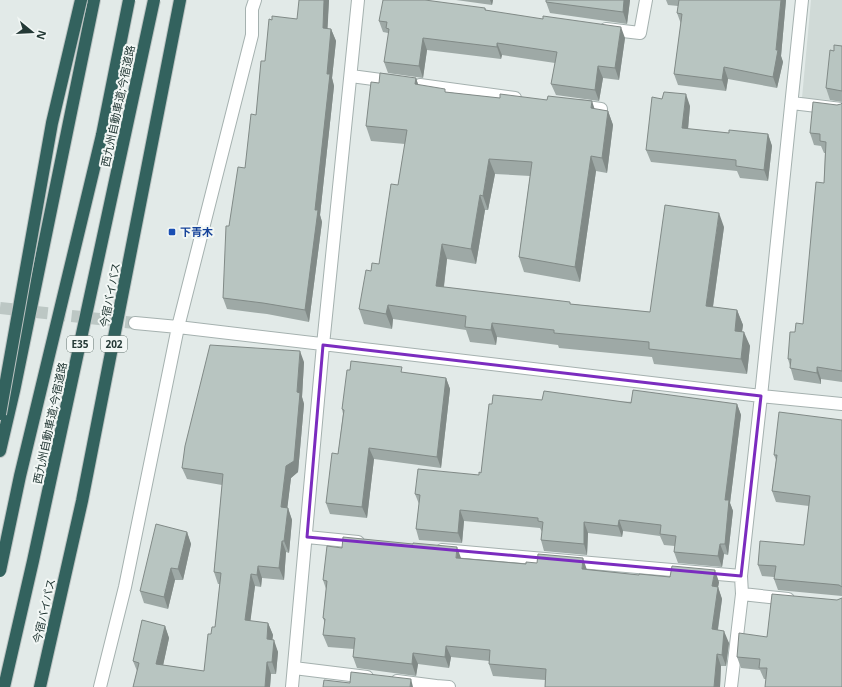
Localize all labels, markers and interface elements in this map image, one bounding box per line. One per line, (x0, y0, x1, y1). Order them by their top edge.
north arrow (12, 12, 52, 52)
text: N (33, 29, 51, 42)
street label: 西九州自動車道;今宿道路 (97, 44, 138, 168)
place label: 下青木 (180, 224, 213, 239)
marker: 下青木 (167, 227, 177, 237)
street label: 今宿バイパス (96, 261, 123, 329)
road number: E35 (67, 336, 93, 352)
road number: 202 (101, 336, 127, 352)
street label: 西九州自動車道;今宿道路 (29, 361, 70, 485)
street label: 今宿バイパス (29, 577, 58, 645)

